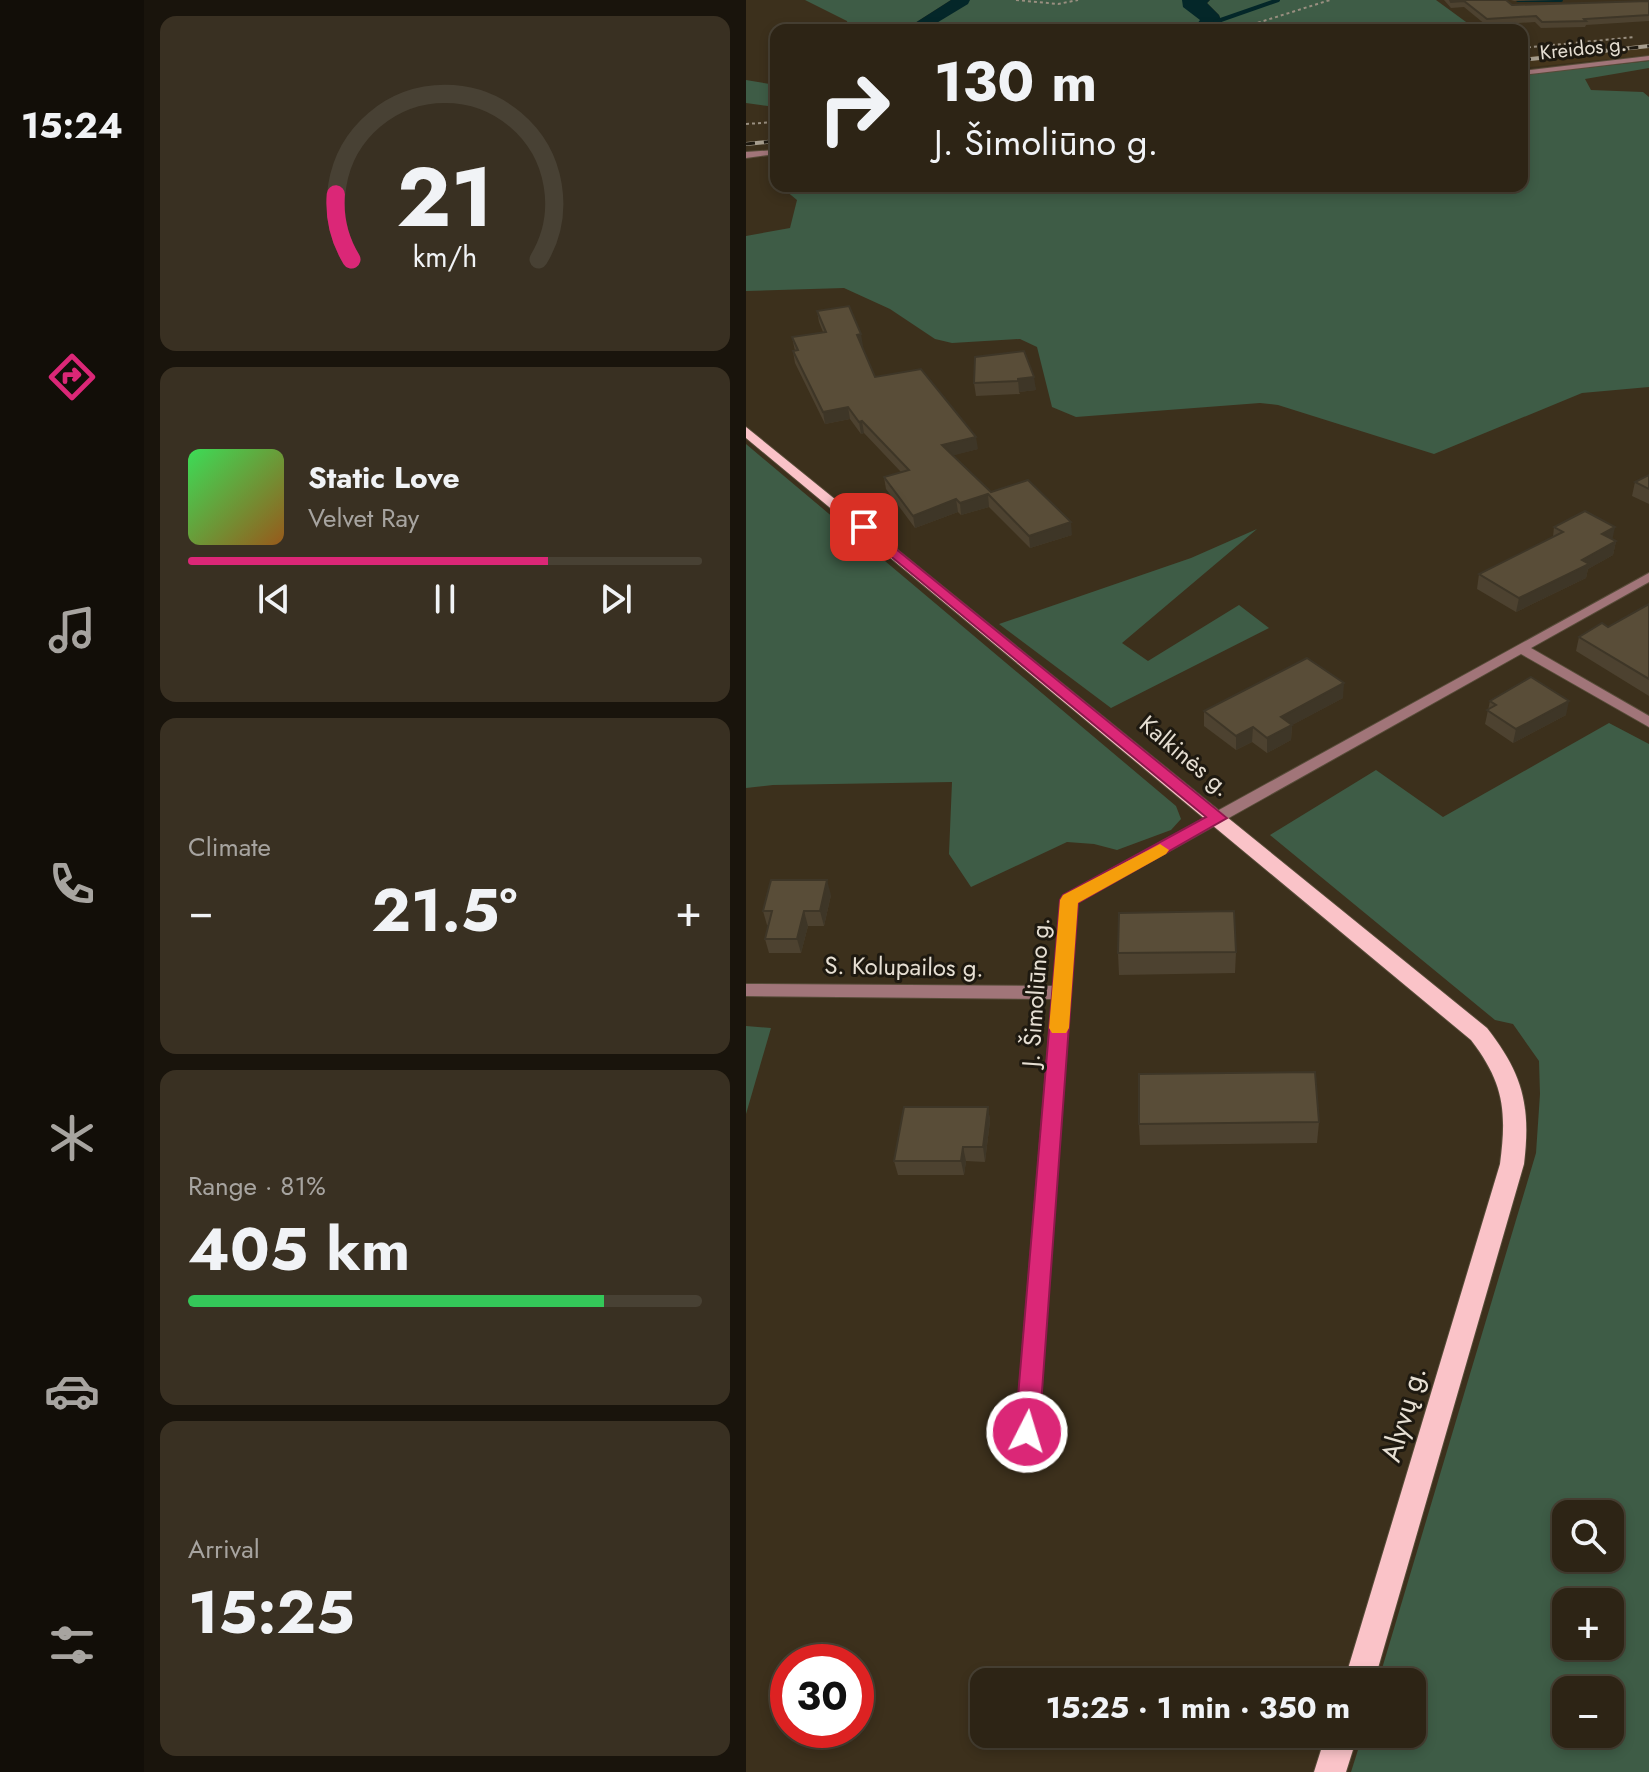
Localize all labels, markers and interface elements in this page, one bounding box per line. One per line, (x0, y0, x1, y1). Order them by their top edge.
street label: Kreidos g. (1538, 30, 1628, 67)
text: 130 m (934, 41, 1097, 122)
icon: right (802, 56, 906, 160)
text: 15:24 (21, 99, 123, 151)
text: J. Šimoliūno g. (934, 116, 1158, 168)
text: 21 (397, 136, 493, 256)
text: km/h (413, 236, 477, 278)
icon: directions (44, 349, 100, 405)
text: Static Love (308, 456, 460, 499)
pin (830, 493, 898, 561)
text: Velvet Ray (308, 499, 419, 537)
icon: arrive (842, 505, 886, 549)
icon: previous (252, 577, 296, 621)
icon: pause (423, 577, 467, 621)
icon: next (594, 577, 638, 621)
icon: music (44, 602, 100, 658)
street label: Kalkinės g. (1132, 707, 1239, 804)
text: Climate (188, 828, 271, 866)
icon: phone (44, 856, 100, 912)
text: 21.5° (372, 867, 517, 954)
text: − (188, 879, 214, 943)
text: + (675, 879, 702, 943)
street label: J. Šimoliūno g. (1013, 916, 1058, 1071)
street label: S. Kolupailos g. (824, 948, 984, 985)
icon: climate (44, 1110, 100, 1166)
text: Range · 81% (188, 1167, 326, 1205)
text: 405 km (188, 1206, 410, 1293)
street label: Alyvų g. (1370, 1361, 1437, 1467)
icon: car (44, 1363, 100, 1419)
position arrow (985, 1390, 1069, 1474)
map controls (1552, 1500, 1624, 1748)
button: search (1552, 1500, 1624, 1572)
text: Arrival (188, 1530, 260, 1568)
text: 15:25 (188, 1569, 355, 1656)
button: + (1552, 1588, 1624, 1660)
icon: filters (44, 1617, 100, 1673)
speed limit sign: 30 (770, 1644, 874, 1748)
button: − (1552, 1676, 1624, 1748)
text: 15:25 · 1 min · 350 m (1046, 1686, 1350, 1729)

